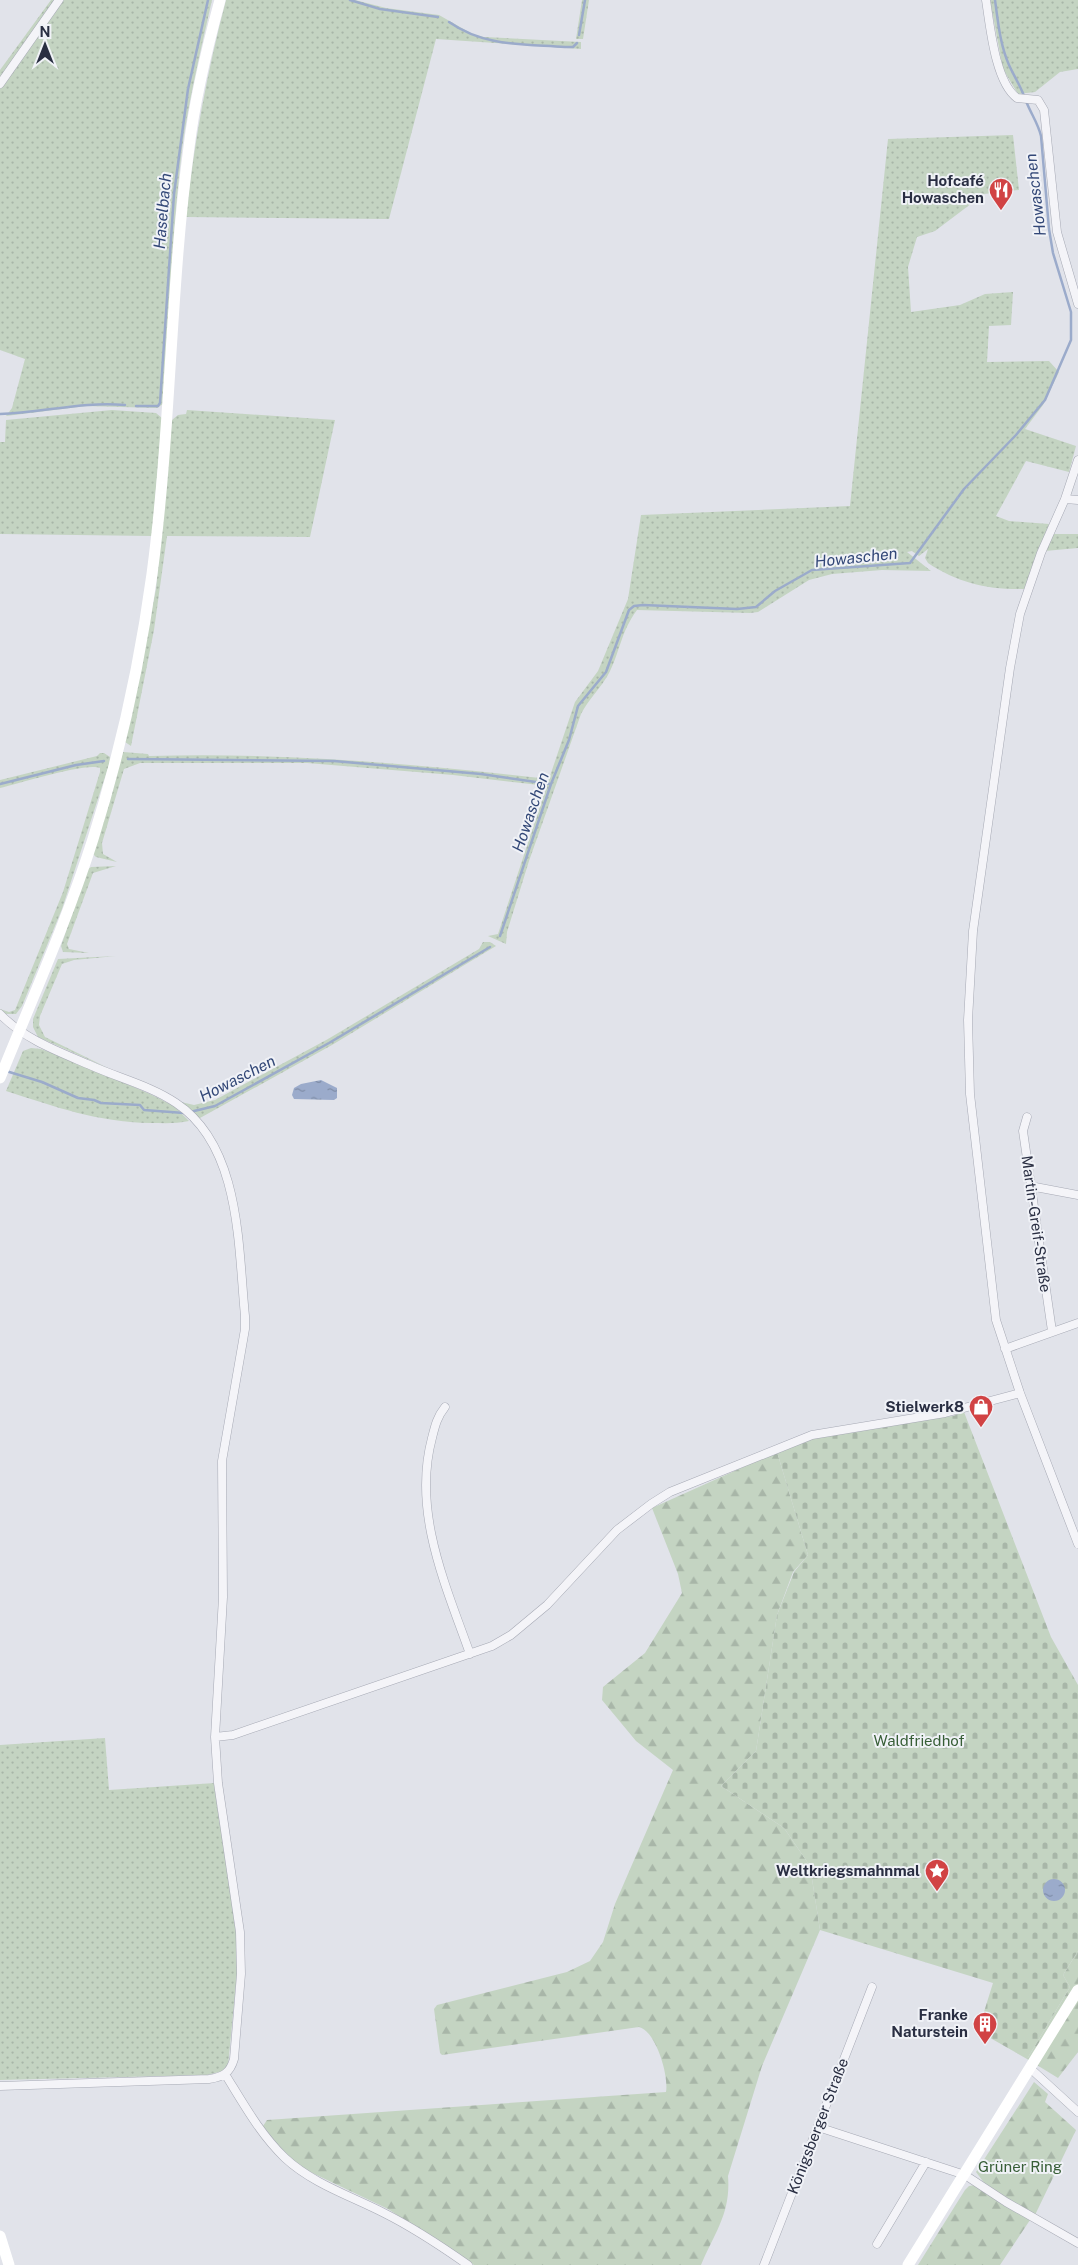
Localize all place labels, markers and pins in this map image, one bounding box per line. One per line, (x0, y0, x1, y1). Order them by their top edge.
place label: Hofcafé Howaschen (902, 172, 984, 206)
restaurant icon: Hofcafé Howaschen (988, 177, 1014, 211)
shop icon: Stielwerk8 (968, 1394, 994, 1428)
place label: Stielwerk8 (885, 1398, 964, 1415)
place icon: Weltkriegsmahnmal (924, 1858, 950, 1892)
place label: Weltkriegsmahnmal (776, 1862, 920, 1879)
place label: Franke Naturstein (891, 2006, 968, 2040)
building icon: Franke Naturstein (972, 2011, 998, 2045)

